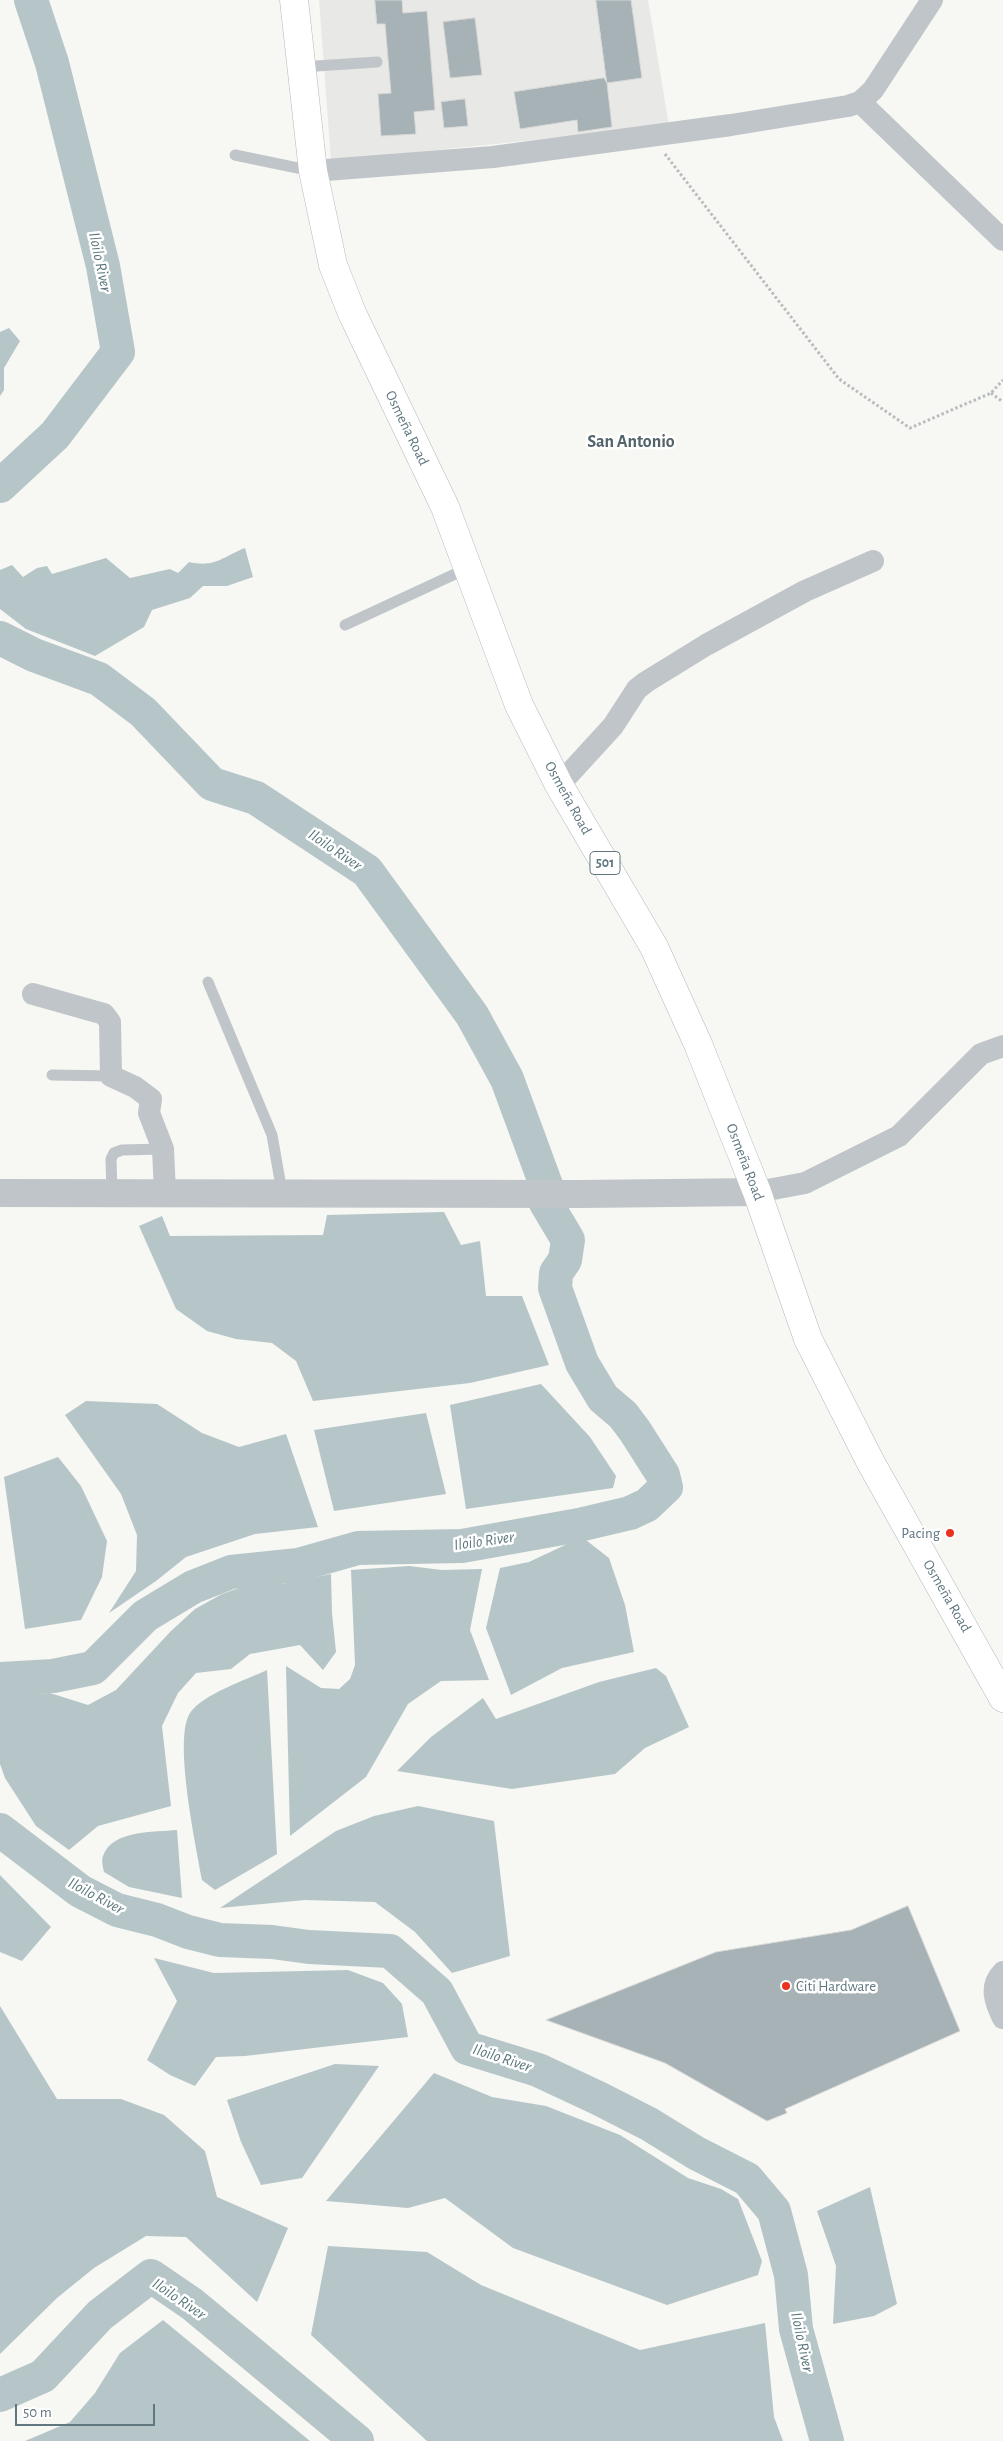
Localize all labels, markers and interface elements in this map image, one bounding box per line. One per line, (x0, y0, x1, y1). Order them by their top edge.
water label: Iloilo River (84, 230, 116, 294)
street label: Osmeña Road (381, 388, 433, 468)
district label: San Antonio (587, 431, 675, 453)
street label: Osmeña Road (541, 758, 595, 838)
water label: Iloilo River (305, 825, 365, 875)
road number: 501 (590, 851, 620, 874)
street label: Osmeña Road (722, 1121, 768, 1203)
place label: Pacing (901, 1524, 940, 1542)
water label: Iloilo River (453, 1527, 515, 1555)
marker: Pacing (944, 1527, 956, 1539)
street label: Osmeña Road (919, 1556, 975, 1636)
water label: Iloilo River (65, 1873, 127, 1919)
place label: Citi Hardware (796, 1977, 876, 1995)
marker: Citi Hardware (780, 1980, 792, 1992)
water label: Iloilo River (470, 2040, 534, 2076)
water label: Iloilo River (149, 2274, 209, 2324)
water label: Iloilo River (786, 2310, 818, 2374)
scale bar (18, 2394, 158, 2426)
text: 50 m (23, 2405, 52, 2420)

